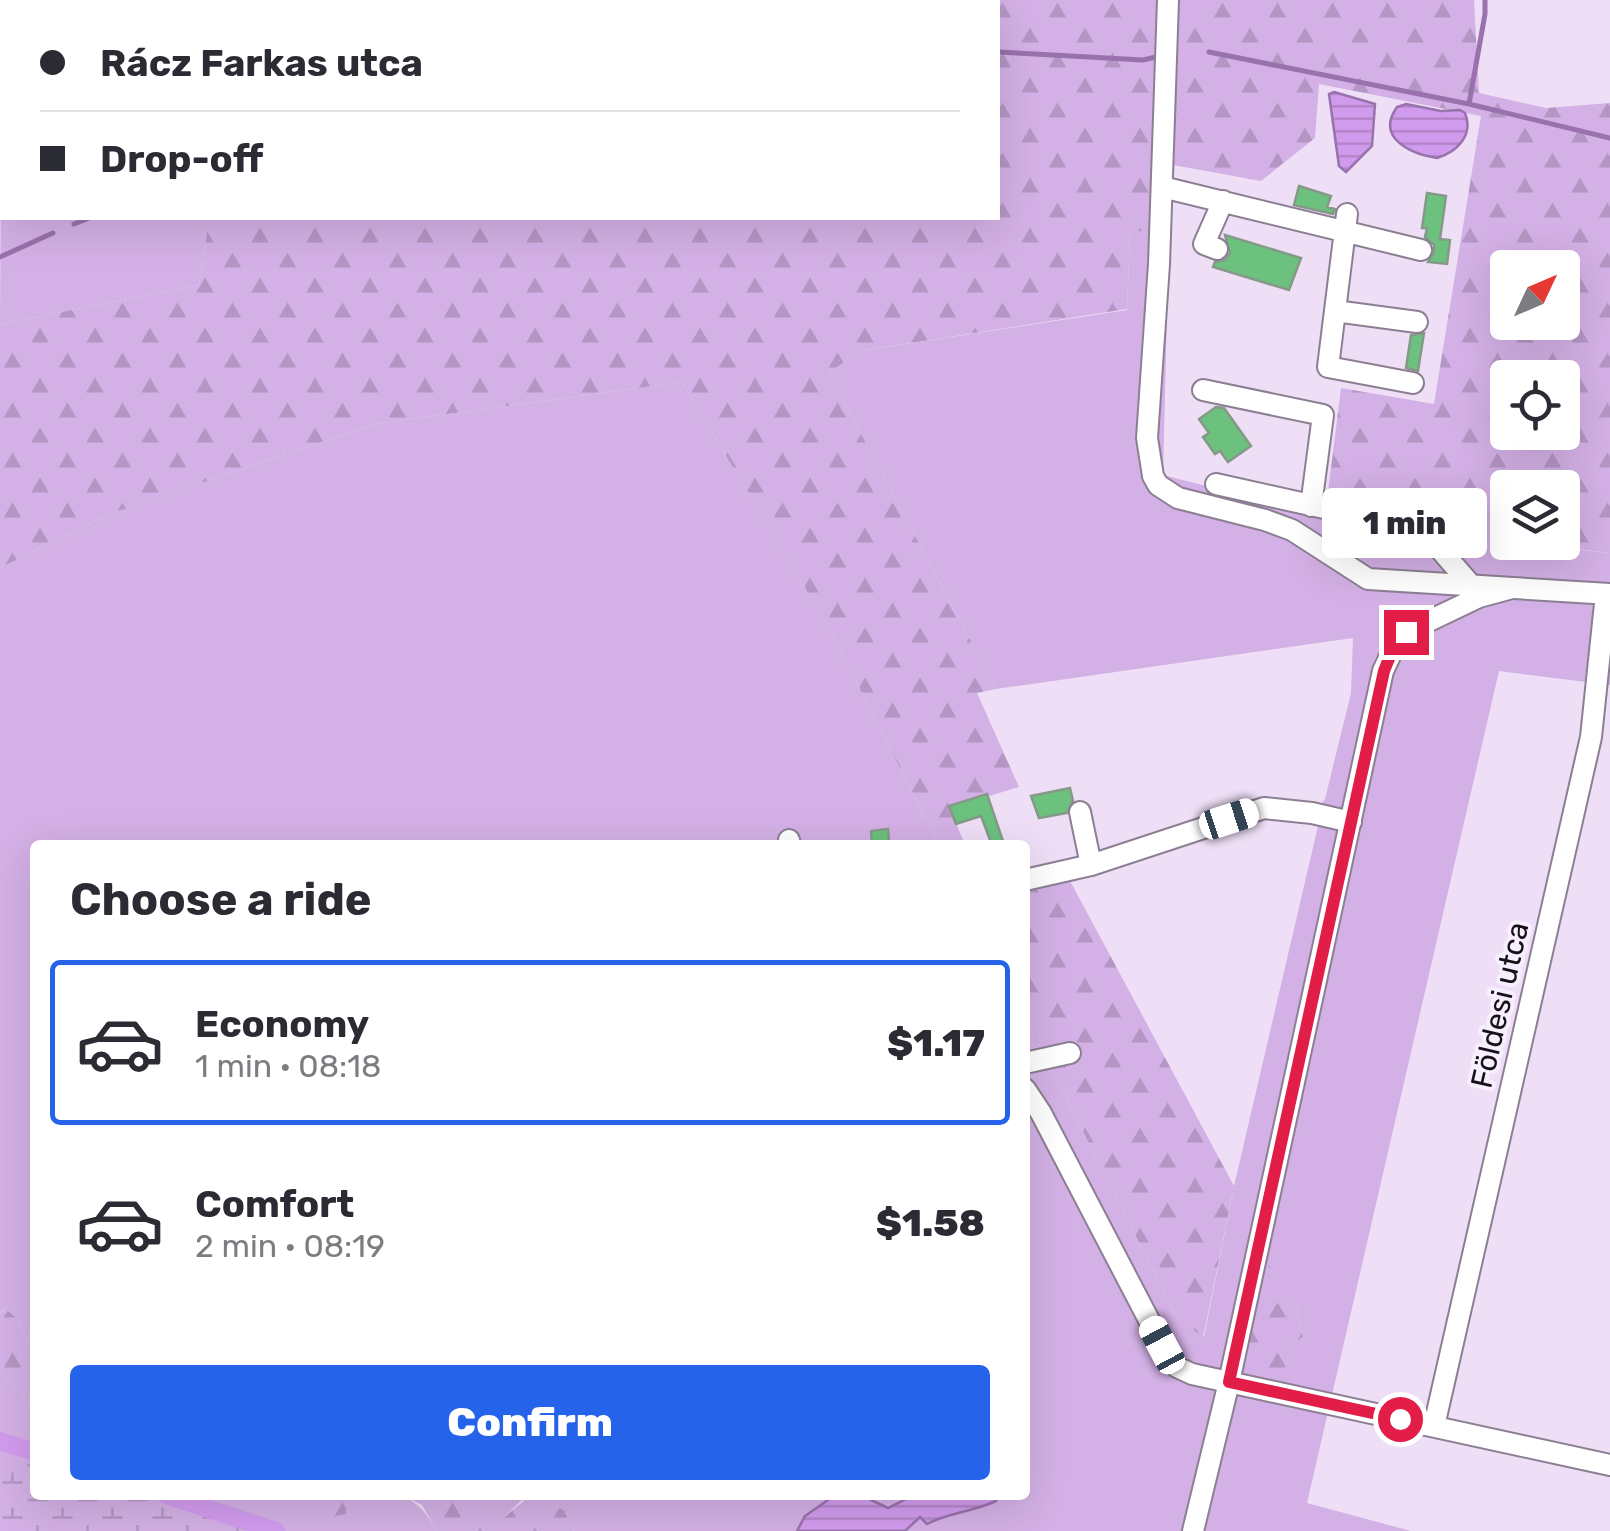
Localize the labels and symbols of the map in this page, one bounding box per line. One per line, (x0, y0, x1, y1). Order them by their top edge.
north arrow (1490, 250, 1580, 340)
callout: 1 min (1324, 487, 1488, 557)
route end (1384, 610, 1429, 655)
car (1196, 795, 1262, 843)
street label: Földesi utca (1463, 919, 1537, 1091)
car (1135, 1311, 1189, 1379)
route start (1378, 1397, 1423, 1442)

